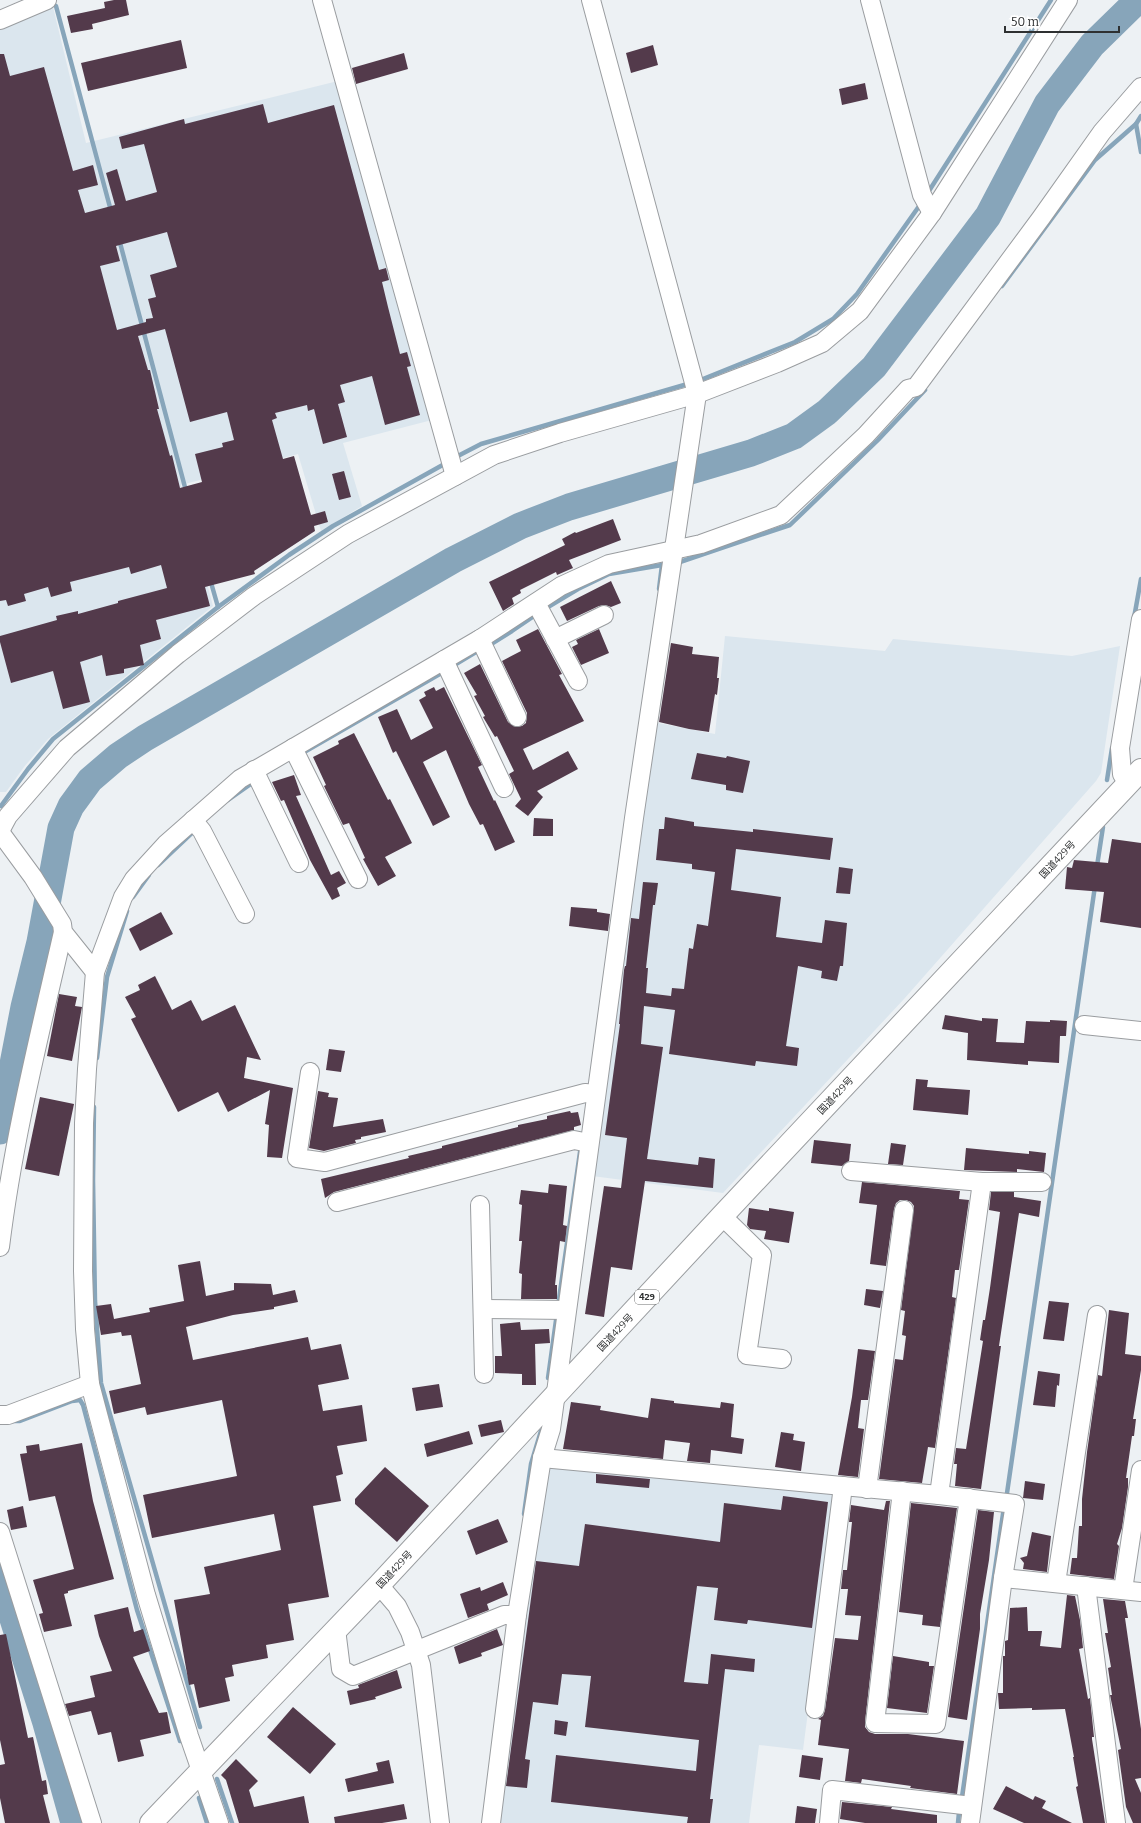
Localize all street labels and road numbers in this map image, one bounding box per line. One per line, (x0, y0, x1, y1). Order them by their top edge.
street label: 国道429号 (1037, 838, 1078, 881)
street label: 国道429号 (815, 1074, 856, 1117)
road number: 429 (635, 1290, 659, 1304)
street label: 国道429号 (595, 1311, 636, 1354)
street label: 国道429号 (374, 1548, 415, 1591)

